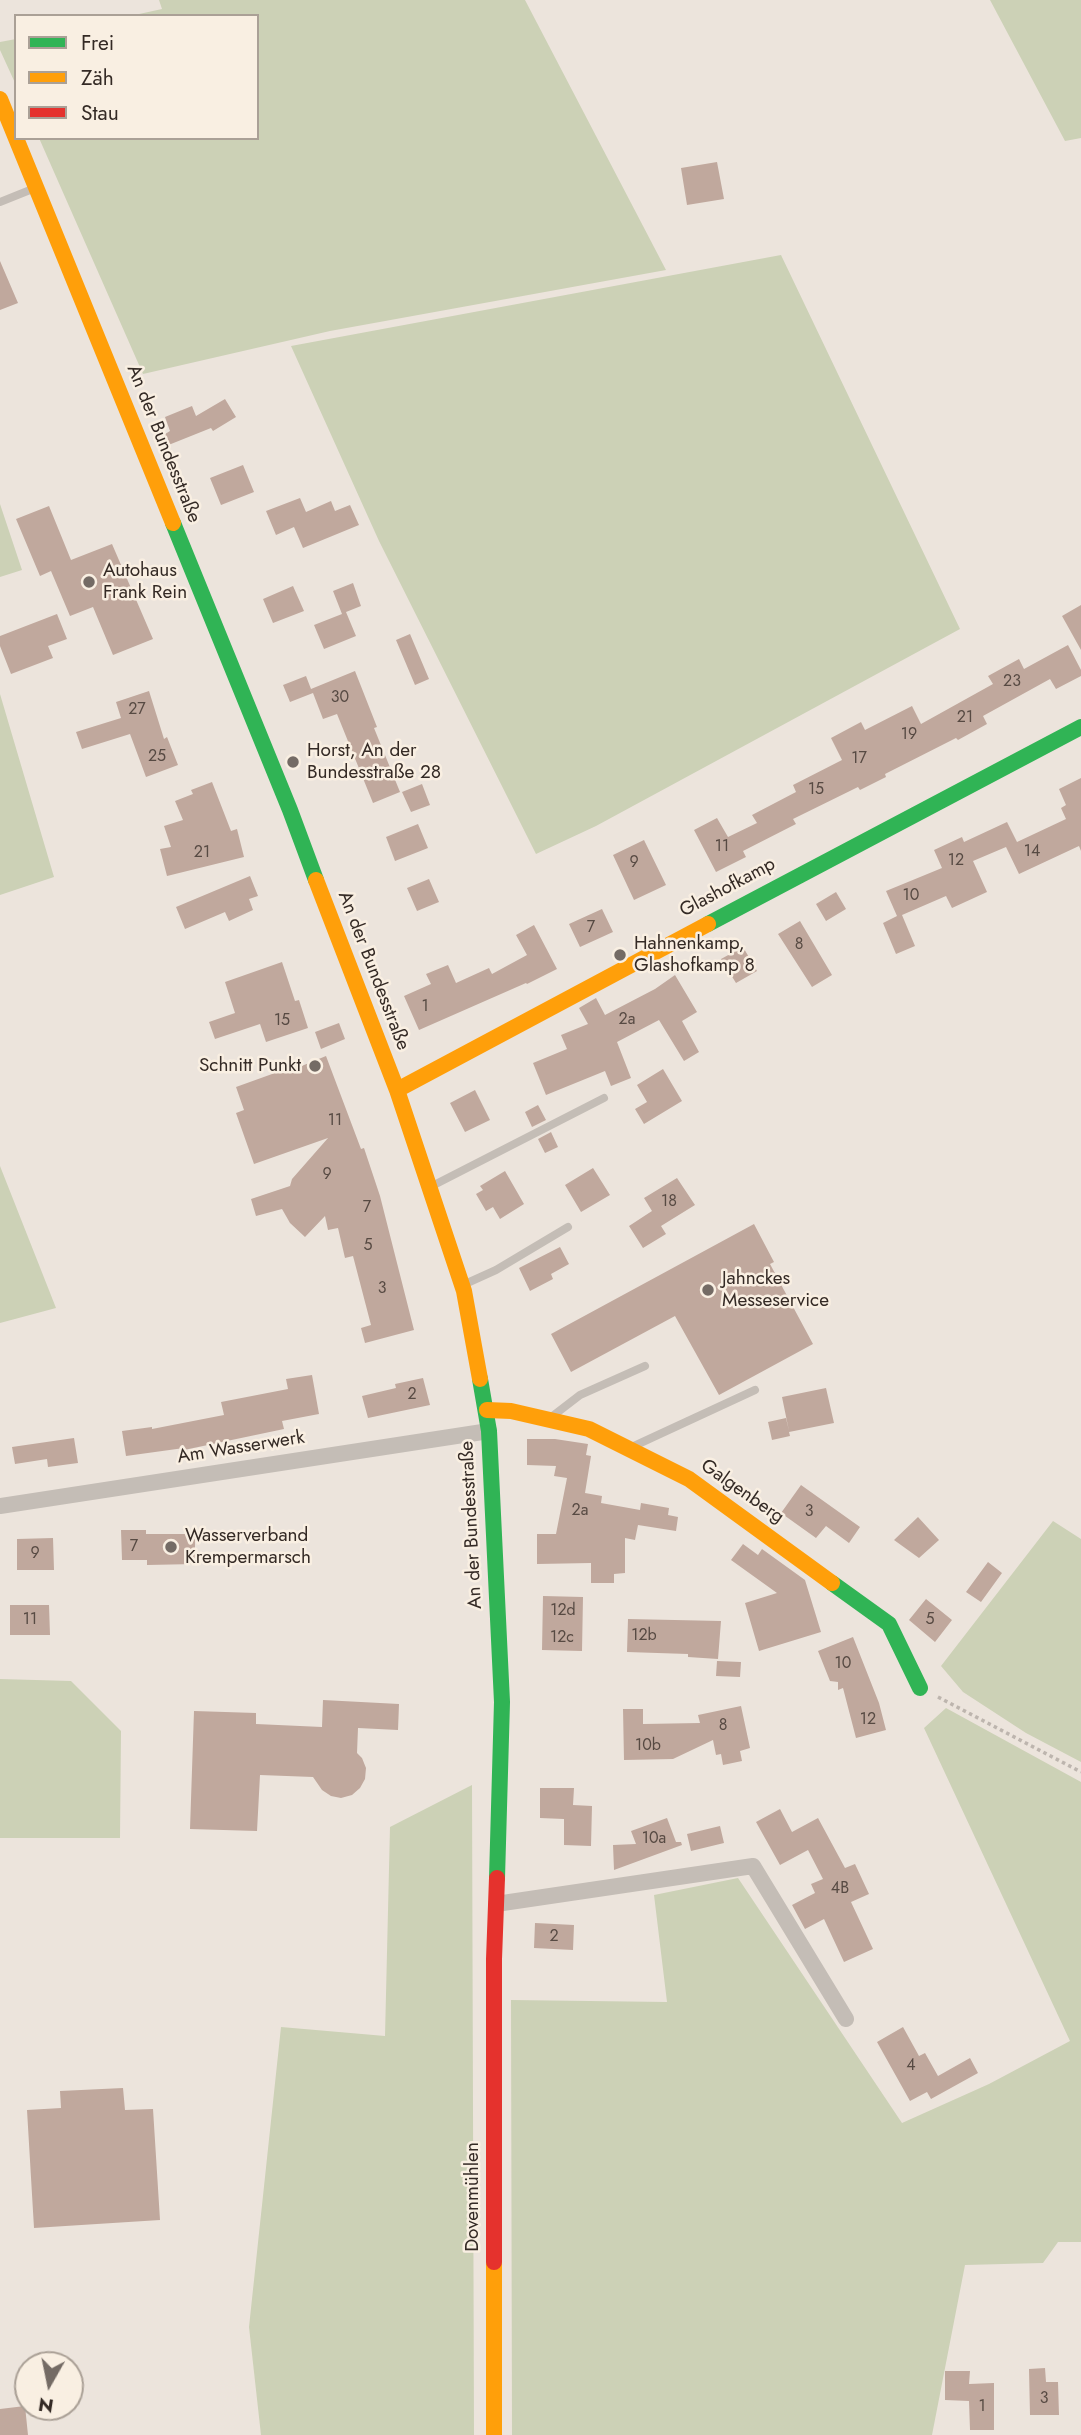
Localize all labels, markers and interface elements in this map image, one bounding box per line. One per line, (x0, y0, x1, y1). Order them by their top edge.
legend (14, 14, 259, 140)
text: Frei (81, 28, 114, 58)
text: Zäh (81, 63, 114, 93)
text: Stau (81, 98, 119, 128)
street label: An der Bundesstraße (121, 362, 205, 526)
place label: Autohaus Frank Rein (103, 560, 187, 604)
marker: Autohaus Frank Rein (81, 574, 97, 590)
house number: 23 (1003, 672, 1021, 692)
house number: 30 (331, 688, 349, 708)
house number: 27 (128, 700, 146, 720)
house number: 21 (957, 708, 973, 728)
house number: 19 (901, 725, 917, 745)
place label: Horst, An der Bundesstraße 28 (307, 740, 441, 784)
house number: 25 (148, 747, 166, 767)
house number: 17 (851, 749, 867, 769)
marker: Horst, An der Bundesstraße 28 (285, 754, 301, 770)
house number: 15 (808, 780, 824, 800)
house number: 11 (715, 837, 729, 857)
house number: 14 (1024, 842, 1040, 862)
house number: 21 (194, 843, 210, 863)
house number: 12 (948, 851, 964, 871)
house number: 9 (629, 853, 639, 873)
street label: Glashofkamp (676, 853, 780, 923)
house number: 10 (903, 886, 919, 906)
street label: An der Bundesstraße (332, 888, 414, 1054)
house number: 7 (587, 918, 595, 938)
place label: Hahnenkamp, Glashofkamp 8 (634, 933, 755, 977)
house number: 8 (795, 935, 803, 955)
marker: Hahnenkamp, Glashofkamp 8 (612, 947, 628, 963)
house number: 1 (421, 997, 429, 1017)
house number: 2a (619, 1010, 635, 1030)
house number: 15 (274, 1011, 290, 1031)
place label: Schnitt Punkt (199, 1055, 301, 1077)
marker: Schnitt Punkt (307, 1058, 323, 1074)
house number: 11 (328, 1111, 342, 1131)
house number: 9 (322, 1165, 332, 1185)
house number: 18 (661, 1192, 677, 1212)
house number: 7 (363, 1198, 371, 1218)
house number: 5 (363, 1236, 373, 1256)
place label: Jahnckes Messeservice (722, 1268, 829, 1312)
house number: 3 (378, 1279, 386, 1299)
marker: Jahnckes Messeservice (700, 1282, 716, 1298)
house number: 2 (407, 1385, 417, 1405)
street label: Am Wasserwerk (176, 1427, 306, 1469)
street label: An der Bundesstraße (456, 1440, 488, 1610)
street label: Galgenberg (696, 1455, 788, 1529)
house number: 2a (572, 1501, 588, 1521)
house number: 3 (805, 1502, 813, 1522)
place label: Wasserverband Krempermarsch (185, 1525, 311, 1569)
house number: 7 (130, 1537, 138, 1557)
marker: Wasserverband Krempermarsch (163, 1539, 179, 1555)
house number: 9 (30, 1544, 40, 1564)
house number: 12d (550, 1601, 576, 1621)
house number: 11 (23, 1610, 37, 1630)
house number: 5 (925, 1610, 935, 1630)
house number: 12b (631, 1626, 657, 1646)
house number: 12c (550, 1628, 574, 1648)
house number: 10 (835, 1654, 851, 1674)
house number: 12 (860, 1710, 876, 1730)
house number: 8 (719, 1716, 727, 1736)
house number: 10b (635, 1736, 661, 1756)
house number: 10a (642, 1829, 666, 1849)
house number: 4B (831, 1879, 849, 1899)
house number: 2 (549, 1927, 559, 1947)
house number: 4 (906, 2056, 916, 2076)
street label: Dovenmühlen (462, 2142, 484, 2252)
north arrow (14, 2351, 84, 2421)
house number: 3 (1040, 2389, 1048, 2409)
text: N (36, 2391, 56, 2420)
house number: 1 (978, 2397, 986, 2417)

